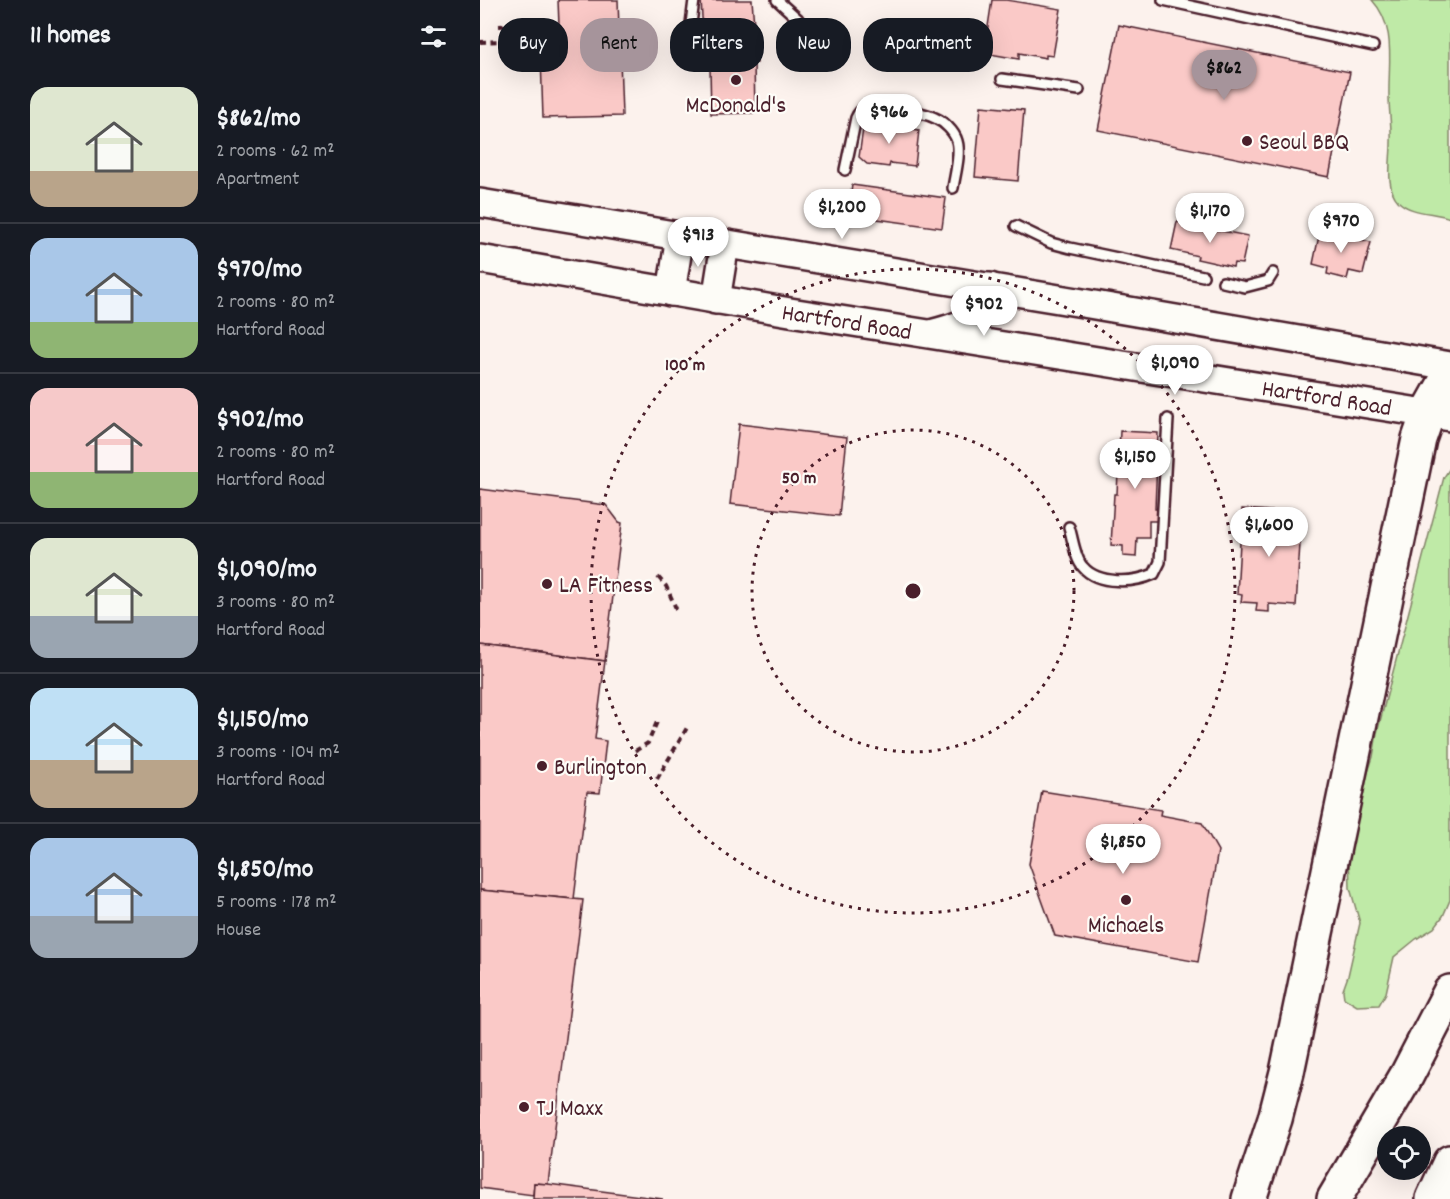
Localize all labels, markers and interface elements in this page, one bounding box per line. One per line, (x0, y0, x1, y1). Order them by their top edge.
text: 11 homes (30, 18, 111, 55)
chip: Buy (498, 18, 568, 72)
chip: Rent (580, 18, 658, 72)
chip: Filters (670, 18, 764, 72)
chip: New (776, 18, 851, 72)
chip: Apartment (863, 18, 993, 72)
icon: filters (417, 20, 450, 53)
pin: $862 (1188, 50, 1260, 101)
text: $862 (1206, 55, 1242, 83)
marker: McDonald's (729, 73, 743, 87)
place label: McDonald's (686, 90, 786, 124)
pin: $966 (853, 94, 925, 145)
text: $966 (870, 99, 908, 127)
text: $862/mo (216, 101, 301, 138)
icon: home (78, 111, 150, 183)
place label: Seoul BBQ (1259, 127, 1349, 161)
marker: Seoul BBQ (1240, 134, 1254, 148)
text: 2 rooms · 62 m² (216, 138, 335, 166)
text: Apartment (216, 166, 299, 194)
pin: $1,200 (793, 189, 891, 240)
pin: $1,170 (1161, 193, 1259, 244)
text: $1,200 (818, 194, 866, 222)
text: $1,170 (1189, 198, 1231, 226)
pin: $970 (1305, 203, 1377, 254)
text: $970 (1322, 208, 1360, 236)
pin: $913 (662, 217, 734, 268)
text: $913 (682, 222, 714, 250)
text: $970/mo (216, 252, 302, 289)
icon: home (78, 262, 150, 334)
pin: $902 (948, 286, 1020, 337)
text: 2 rooms · 80 m² (216, 289, 335, 317)
text: $902 (965, 291, 1003, 319)
street label: Hartford Road (779, 297, 914, 351)
text: Hartford Road (216, 317, 325, 345)
pin: $1,090 (1126, 345, 1224, 396)
text: $1,090 (1150, 350, 1200, 378)
text: 100 m (665, 354, 705, 379)
street label: Hartford Road (1259, 373, 1394, 427)
text: $902/mo (216, 402, 303, 439)
icon: home (78, 412, 150, 484)
text: 2 rooms · 80 m² (216, 439, 335, 467)
pin: $1,150 (1086, 439, 1184, 490)
text: $1,150 (1114, 444, 1156, 472)
text: Hartford Road (216, 467, 325, 495)
text: 50 m (782, 467, 816, 492)
pin: $1,600 (1220, 507, 1318, 558)
text: $1,600 (1244, 512, 1294, 540)
text: $1,090/mo (216, 552, 317, 589)
icon: home (78, 562, 150, 634)
place label: LA Fitness (559, 570, 653, 604)
marker: LA Fitness (540, 577, 554, 591)
centre of rings (903, 581, 923, 601)
text: 3 rooms · 80 m² (216, 589, 335, 617)
text: Hartford Road (216, 617, 325, 645)
text: $1,150/mo (216, 702, 309, 739)
icon: home (78, 712, 150, 784)
text: 3 rooms · 104 m² (216, 739, 340, 767)
place label: Burlington (554, 752, 647, 786)
marker: Burlington (535, 759, 549, 773)
text: Hartford Road (216, 767, 325, 795)
pin: $1,850 (1074, 824, 1172, 875)
text: $1,850 (1100, 829, 1146, 857)
text: $1,850/mo (216, 852, 313, 889)
icon: home (78, 862, 150, 934)
text: 5 rooms · 178 m² (216, 889, 337, 917)
marker: Michaels (1119, 893, 1133, 907)
place label: Michaels (1088, 910, 1164, 944)
text: House (216, 917, 261, 945)
place label: TJ Maxx (536, 1093, 603, 1127)
marker: TJ Maxx (517, 1100, 531, 1114)
map controls (1377, 1126, 1431, 1180)
button: locate (1377, 1126, 1431, 1180)

